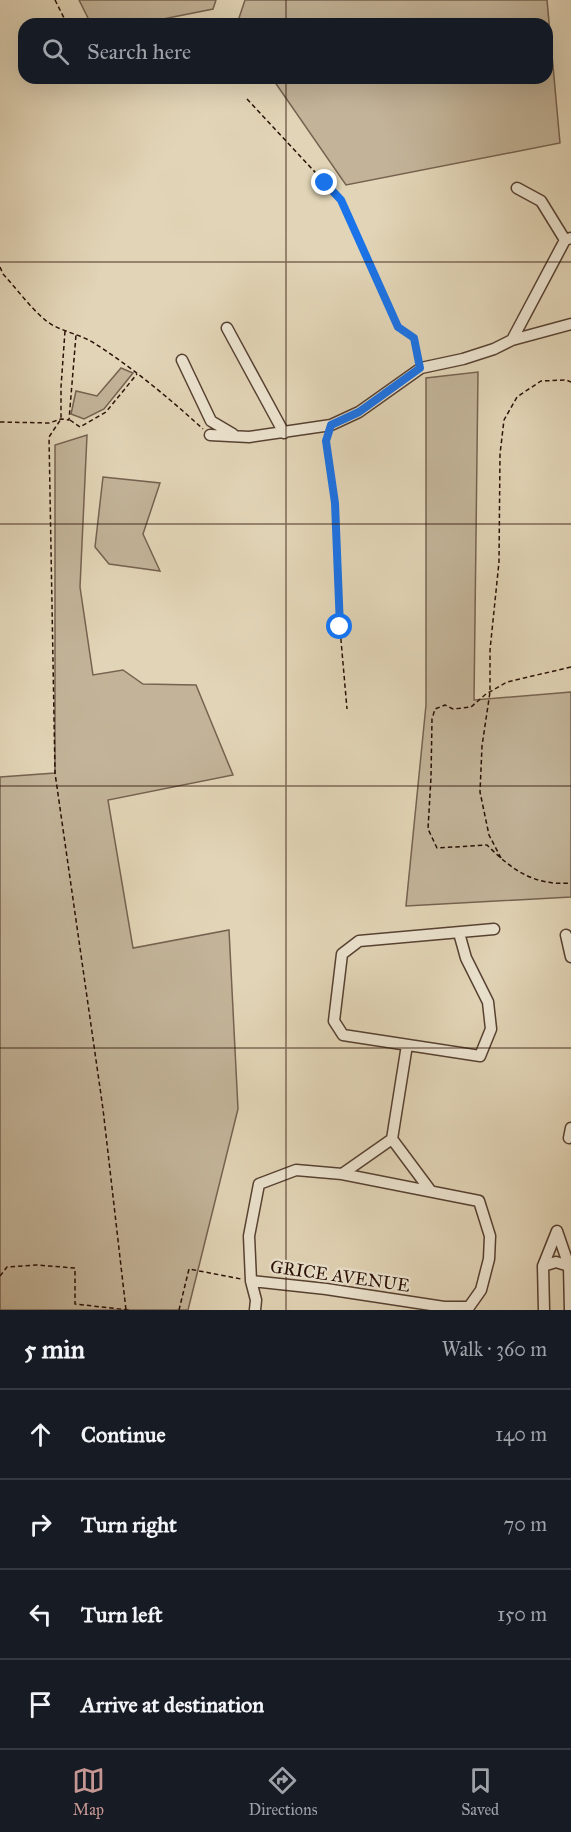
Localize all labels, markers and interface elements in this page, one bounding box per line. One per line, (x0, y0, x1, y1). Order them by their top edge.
search box (18, 18, 553, 84)
icon: search (39, 35, 72, 68)
text: Search here (87, 38, 191, 65)
route end (311, 169, 337, 195)
route start (326, 613, 352, 639)
street label: GRICE AVENUE (269, 1255, 411, 1297)
text: 5 min (24, 1333, 85, 1365)
text: Walk · 360 m (442, 1337, 547, 1361)
icon: ahead (24, 1418, 57, 1451)
text: Continue (81, 1421, 166, 1448)
text: 140 m (495, 1422, 547, 1446)
icon: right (24, 1508, 57, 1541)
text: Turn right (81, 1511, 177, 1538)
text: 70 m (504, 1512, 547, 1536)
icon: left (24, 1598, 57, 1631)
text: Turn left (81, 1601, 163, 1628)
text: 150 m (497, 1602, 547, 1626)
icon: arrive (24, 1688, 57, 1721)
text: Arrive at destination (81, 1691, 264, 1718)
tab: Map (72, 1764, 105, 1819)
tab: Directions (249, 1764, 317, 1819)
tab: Saved (461, 1764, 499, 1819)

